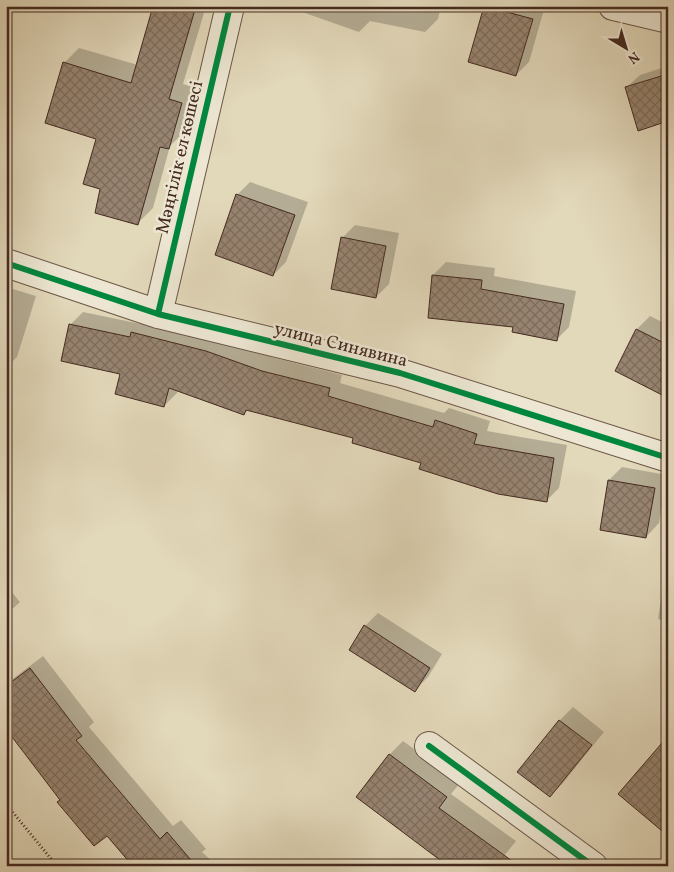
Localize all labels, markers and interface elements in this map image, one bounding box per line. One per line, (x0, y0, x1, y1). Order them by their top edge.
north arrow (602, 22, 652, 72)
text: N (623, 46, 643, 68)
street label: Мәңгілік ел көшесі (151, 78, 210, 236)
street label: улица Синявина (271, 317, 410, 374)

